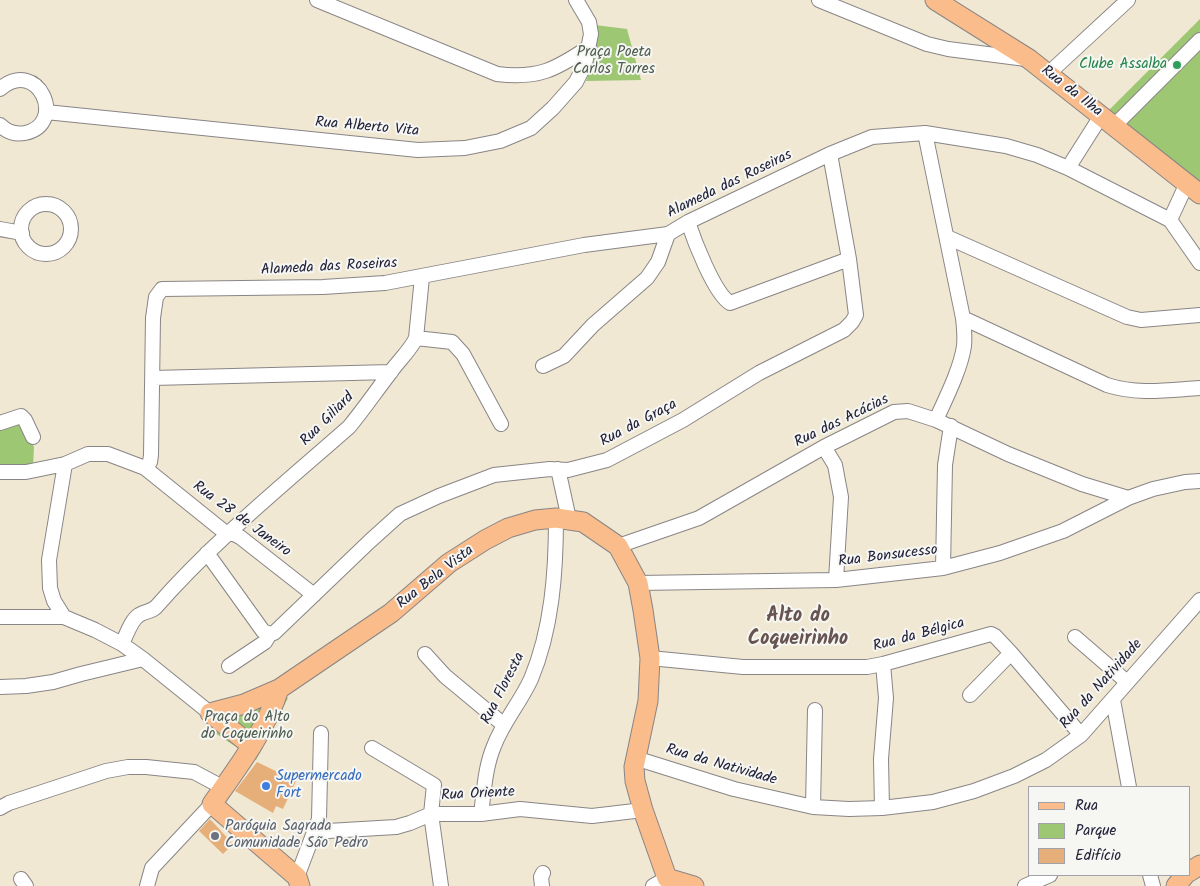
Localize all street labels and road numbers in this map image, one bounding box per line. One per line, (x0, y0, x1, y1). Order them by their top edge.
street label: Rua da Ilha (1037, 62, 1105, 122)
street label: Rua Alberto Vita (314, 114, 420, 142)
street label: Alameda das Roseiras (665, 147, 795, 223)
street label: Alameda das Roseiras (260, 255, 398, 281)
street label: Rua Giliard (297, 389, 359, 451)
street label: Rua das Acácias (792, 391, 892, 453)
street label: Rua da Graça (597, 396, 681, 452)
street label: Rua 28 de Janeiro (188, 478, 294, 562)
street label: Rua Bela Vista (394, 542, 478, 614)
street label: Rua Bonsucesso (837, 542, 939, 572)
street label: Rua da Bélgica (871, 615, 967, 657)
street label: Rua da Natividade (1057, 636, 1147, 734)
street label: Rua Floresta (478, 650, 530, 728)
street label: Rua da Natividade (663, 742, 779, 790)
street label: Rua Oriente (441, 784, 515, 806)

